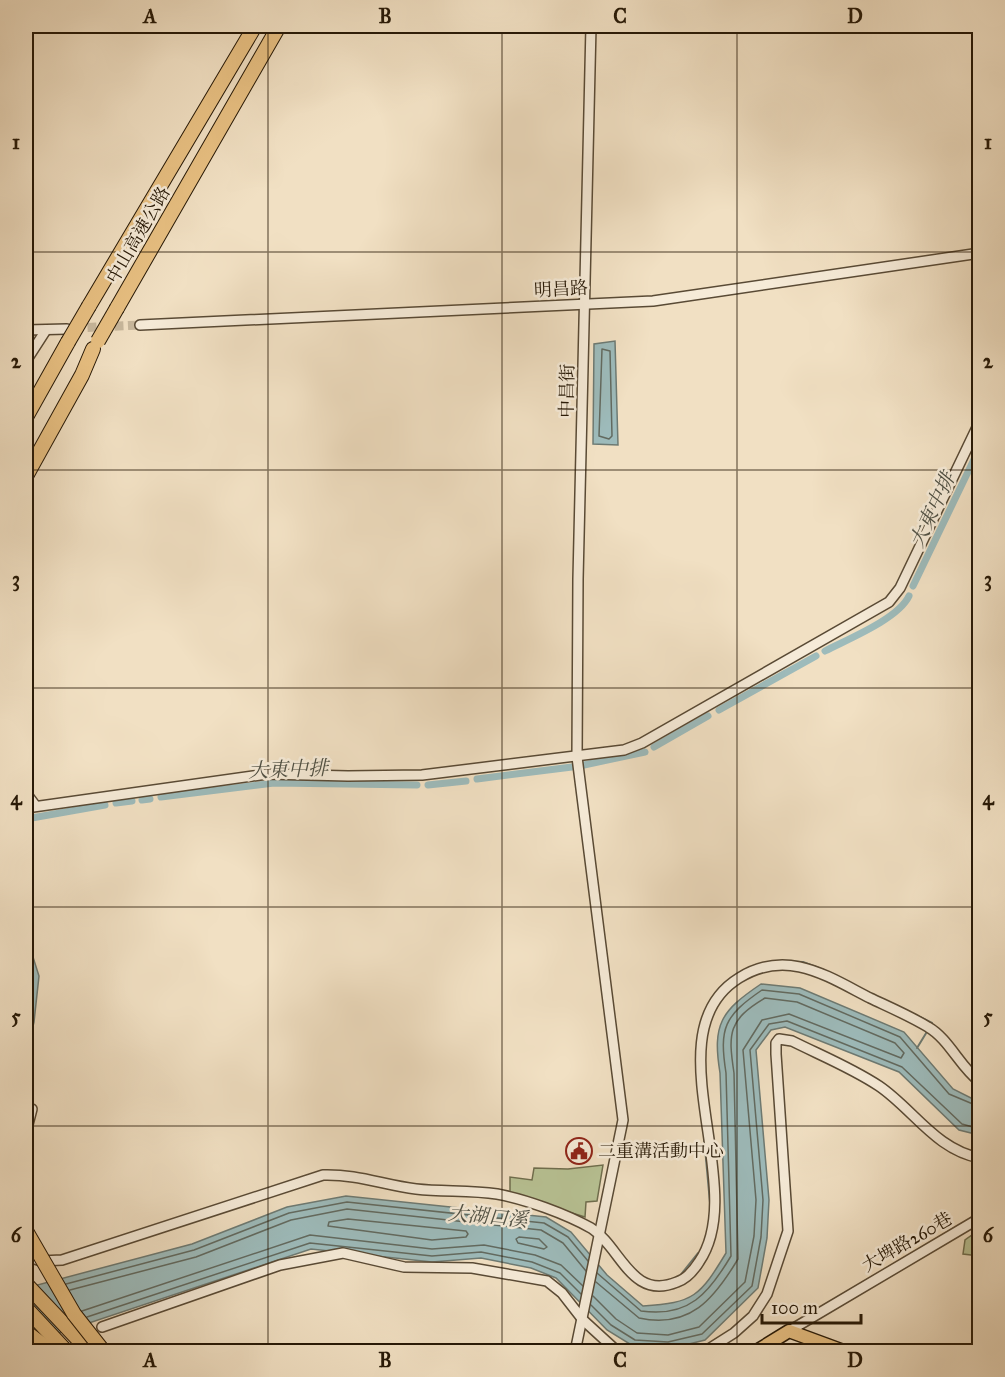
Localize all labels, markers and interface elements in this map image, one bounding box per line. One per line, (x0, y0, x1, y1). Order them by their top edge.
text: A (141, 4, 157, 28)
text: B (378, 4, 392, 28)
text: C (613, 4, 627, 28)
text: D (847, 4, 863, 28)
text: 1 (12, 130, 20, 154)
text: 1 (984, 130, 992, 154)
street label: 中山高速公路 (101, 183, 175, 287)
street label: 明昌路 (533, 277, 589, 301)
text: 2 (11, 349, 22, 373)
text: 2 (983, 349, 994, 373)
street label: 中昌街 (556, 364, 578, 418)
water label: 大東中排 (904, 466, 961, 551)
text: 3 (12, 567, 20, 592)
text: 3 (984, 567, 992, 592)
water label: 大東中排 (248, 756, 331, 782)
text: 4 (10, 786, 22, 811)
text: 4 (982, 786, 994, 811)
text: 5 (11, 1004, 21, 1028)
text: 5 (983, 1004, 993, 1028)
public building icon: 二重溝活動中心 (564, 1136, 594, 1166)
place label: 二重溝活動中心 (598, 1140, 724, 1162)
water label: 大湖口溪 (447, 1201, 531, 1232)
street label: 大埤路260巷 (858, 1207, 956, 1277)
text: 6 (11, 1223, 23, 1247)
text: 6 (983, 1223, 995, 1247)
scale bar (762, 1287, 861, 1325)
text: 100 m (771, 1297, 818, 1319)
text: A (141, 1348, 157, 1372)
text: B (378, 1348, 392, 1372)
text: C (613, 1348, 627, 1372)
text: D (847, 1348, 863, 1372)

